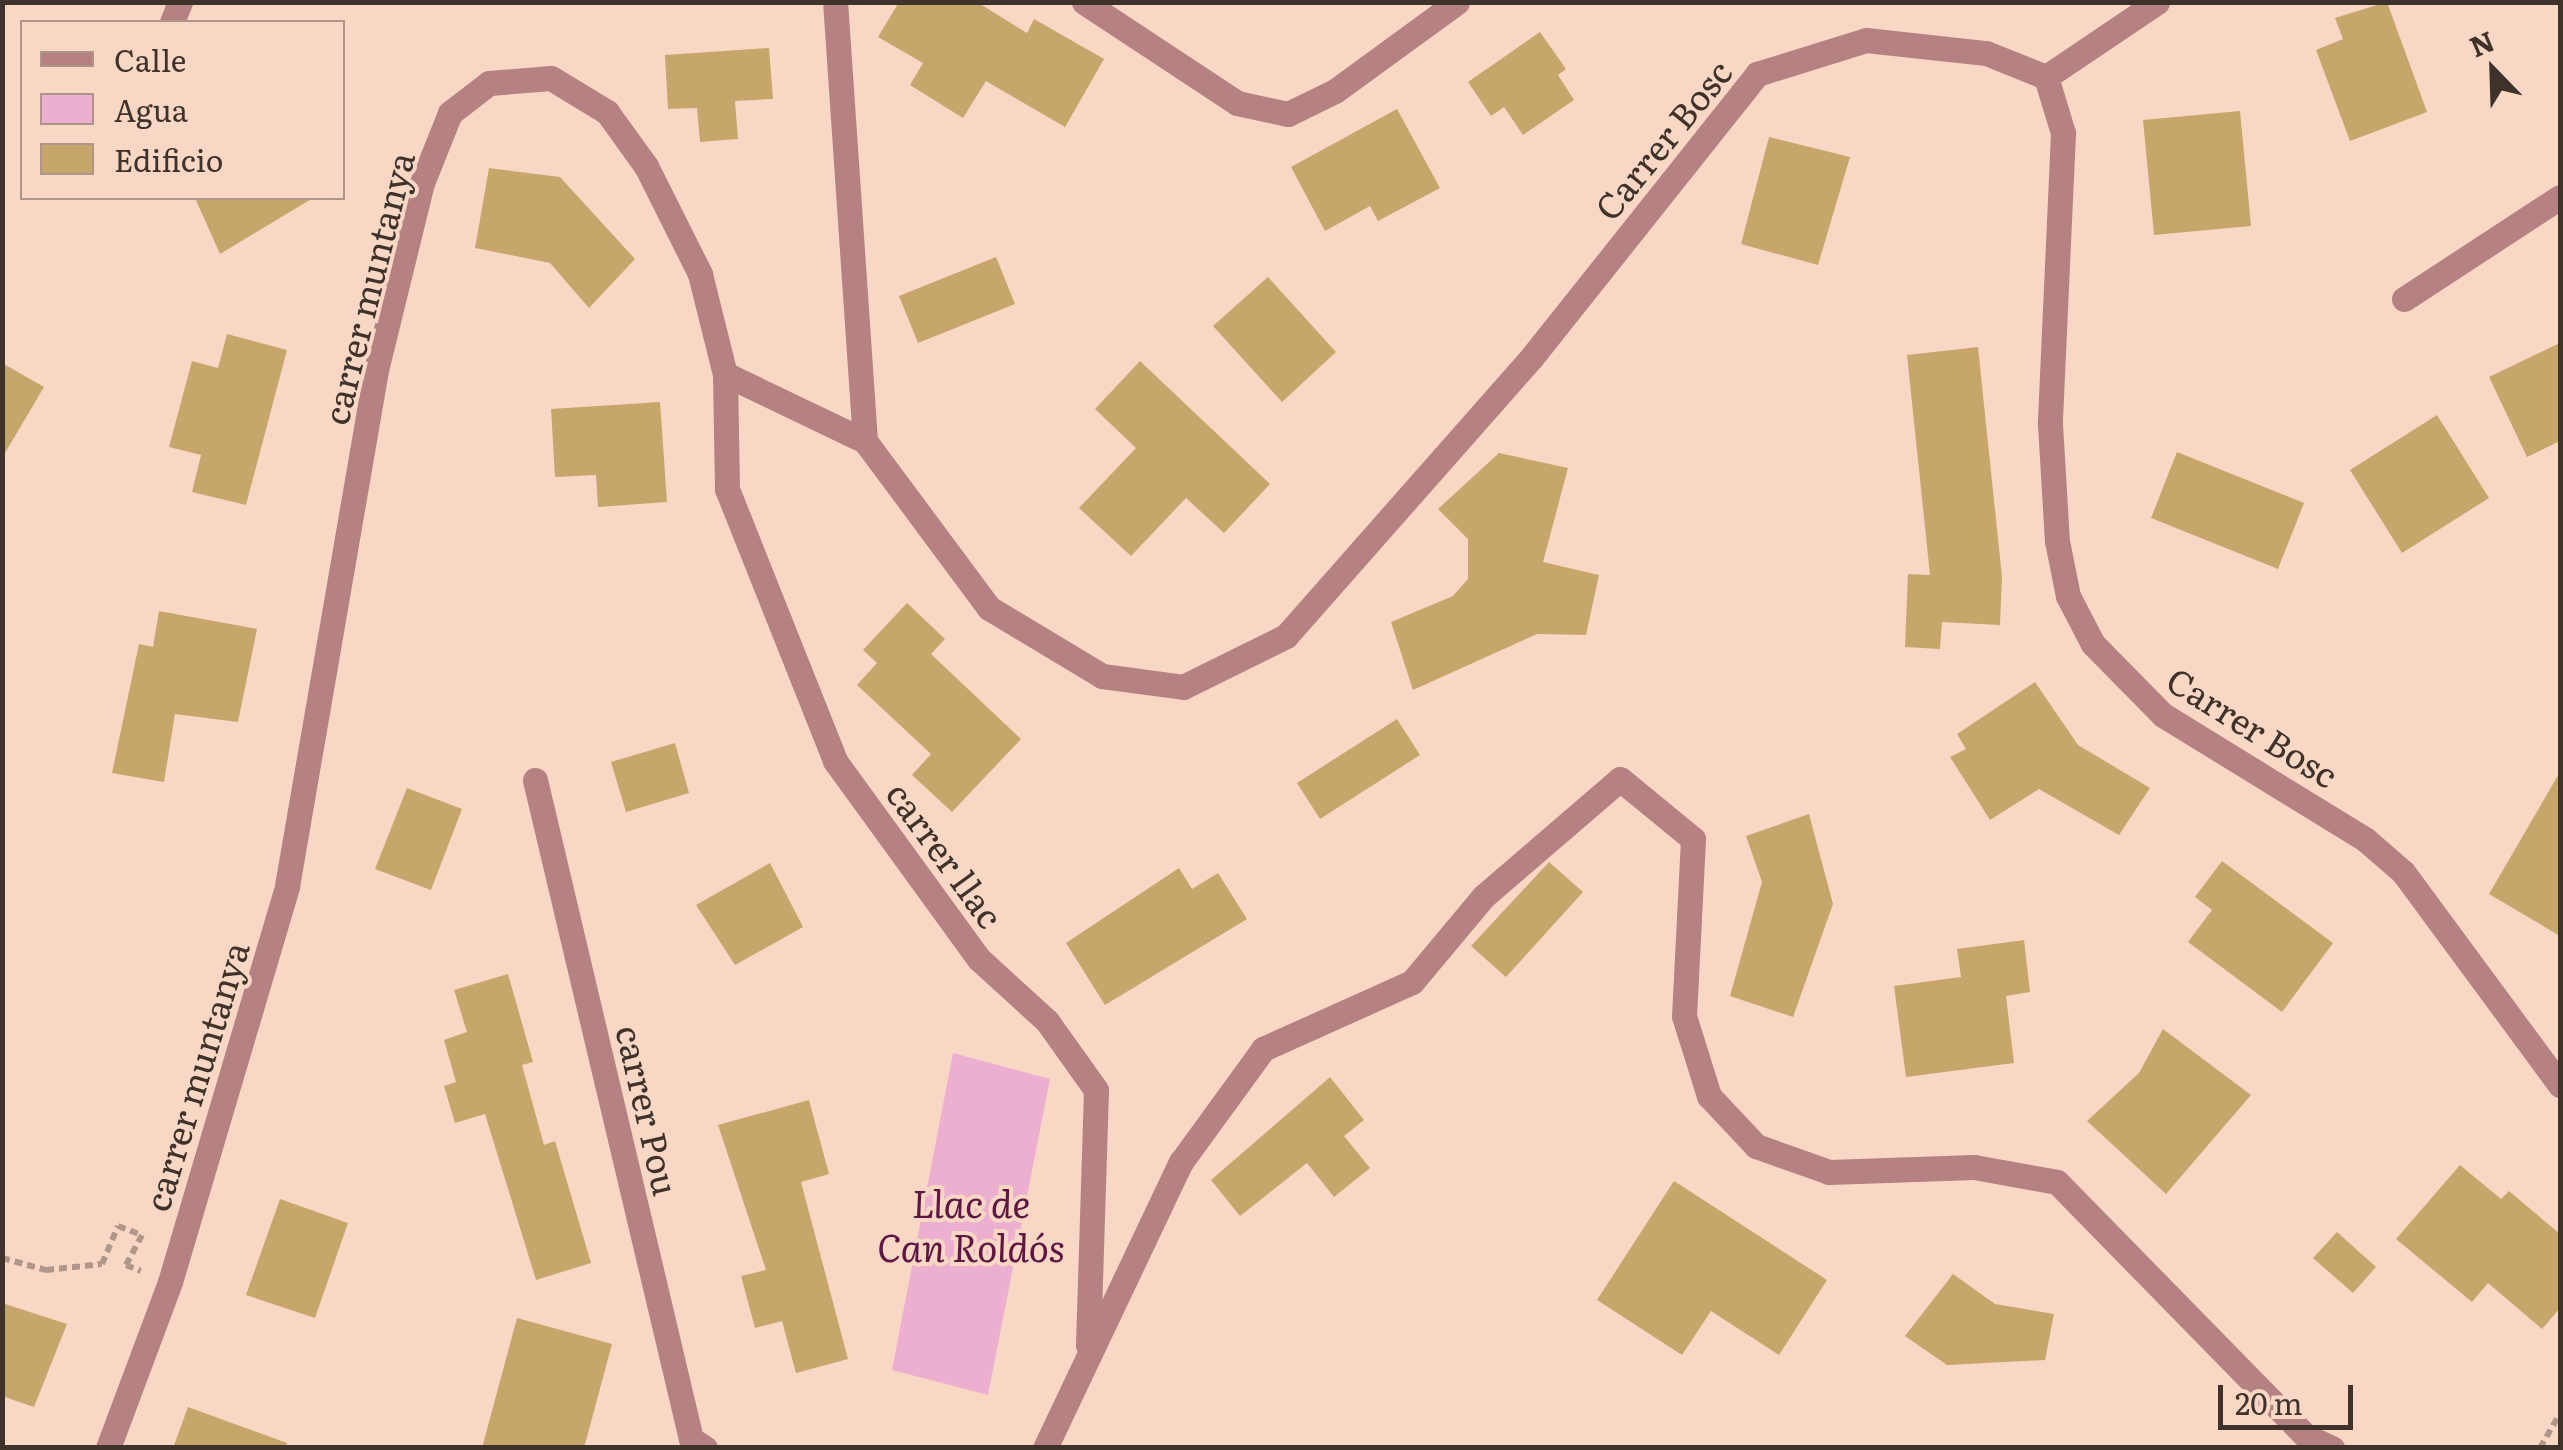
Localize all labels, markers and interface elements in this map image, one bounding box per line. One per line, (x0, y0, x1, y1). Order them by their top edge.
text: N (2462, 18, 2500, 66)
legend (20, 20, 345, 200)
north arrow (2443, 20, 2543, 120)
text: Calle (114, 37, 186, 81)
street label: Carrer Bosc (1585, 51, 1739, 227)
text: Agua (114, 87, 188, 131)
text: Edificio (114, 137, 223, 181)
street label: carrer muntanya (313, 147, 421, 429)
street label: Carrer Bosc (2160, 657, 2346, 795)
street label: carrer llac (879, 773, 1013, 935)
street label: carrer muntanya (134, 936, 256, 1216)
street label: carrer Pou (609, 1021, 689, 1199)
water label: Llac de Can Roldós (877, 1179, 1065, 1268)
scale bar (2223, 1365, 2358, 1427)
text: 20 m (2235, 1380, 2303, 1424)

